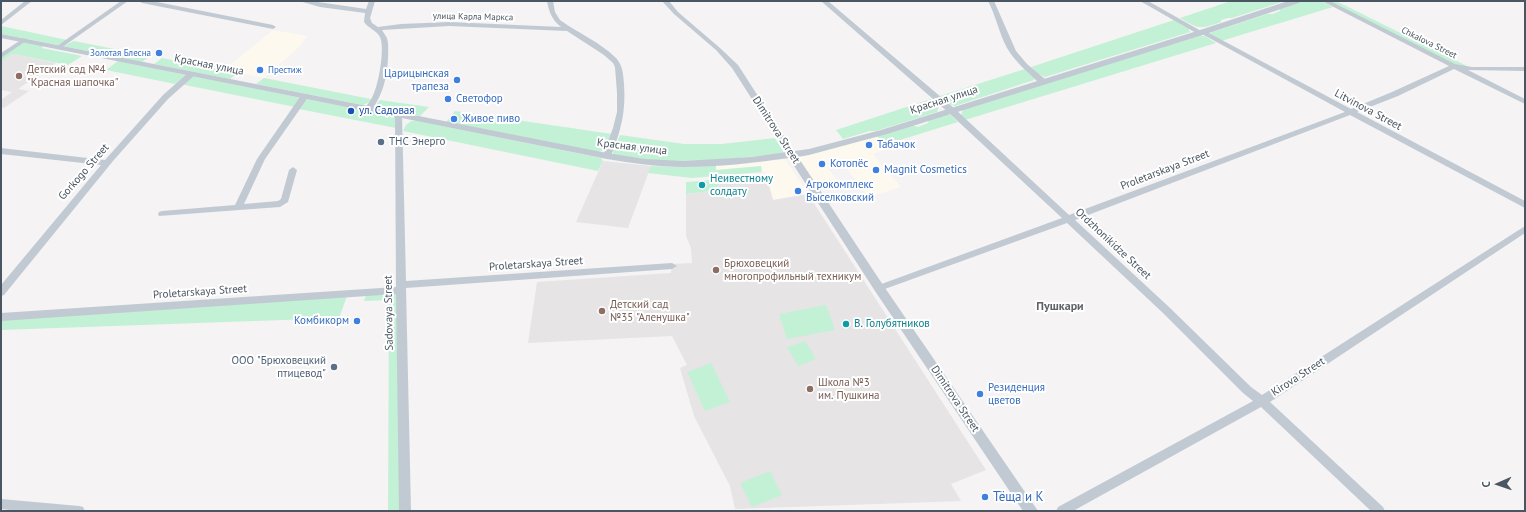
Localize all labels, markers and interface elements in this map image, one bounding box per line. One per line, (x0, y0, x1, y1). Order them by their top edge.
street label: улица Карла Маркса (433, 11, 513, 23)
street label: Chkalova Street (1400, 25, 1458, 61)
place label: Золотая Блесна (90, 48, 151, 58)
marker: Золотая Блесна (154, 48, 164, 58)
street label: Красная улица (173, 52, 245, 78)
place label: Детский сад №4 "Красная шапочка" (27, 63, 118, 89)
marker: Престиж (255, 65, 265, 75)
place label: Престиж (268, 65, 302, 75)
place label: Царицынская трапеза (384, 67, 449, 93)
marker: Детский сад №4 "Красная шапочка" (14, 71, 24, 81)
marker: Царицынская трапеза (452, 75, 462, 85)
street label: Красная улица (908, 83, 980, 117)
street label: Litvinova Street (1332, 87, 1404, 133)
place label: Светофор (456, 92, 503, 106)
marker: Светофор (443, 94, 453, 104)
street label: Dimitrova Street (749, 94, 803, 166)
place label: ул. Садовая (359, 104, 415, 118)
marker: ул. Садовая (346, 106, 356, 116)
place label: Живое пиво (462, 112, 520, 126)
marker: Живое пиво (449, 114, 459, 124)
place label: ТНС Энерго (389, 135, 445, 149)
street label: Красная улица (596, 136, 668, 158)
marker: ТНС Энерго (376, 137, 386, 147)
place label: Табачок (877, 138, 915, 152)
marker: Табачок (864, 140, 874, 150)
street label: Gorkogo Street (56, 141, 112, 203)
street label: Proletarskaya Street (1119, 147, 1211, 193)
place label: Котопёс (830, 157, 868, 171)
marker: Котопёс (817, 159, 827, 169)
place label: Magnit Cosmetics (884, 163, 967, 177)
marker: Magnit Cosmetics (871, 165, 881, 175)
place label: Неивестному солдату (710, 172, 773, 198)
place label: Агрокомплекс Выселковский (806, 178, 874, 204)
marker: Неивестному солдату (697, 180, 707, 190)
marker: Агрокомплекс Выселковский (793, 186, 803, 196)
street label: Ordzhonikidze Street (1072, 206, 1154, 282)
street label: Proletarskaya Street (489, 254, 583, 274)
place label: Брюховецкий многопрофильный техникум (724, 257, 861, 283)
marker: Брюховецкий многопрофильный техникум (711, 265, 721, 275)
street label: Sadovaya Street (382, 275, 396, 351)
street label: Proletarskaya Street (153, 282, 247, 302)
place label: Детский сад №35 "Аленушка" (610, 298, 690, 324)
district label: Пушкари (1036, 300, 1084, 314)
marker: Детский сад №35 "Аленушка" (597, 306, 607, 316)
place label: Комбикорм (294, 314, 349, 328)
marker: Комбикорм (352, 316, 362, 326)
place label: В. Голубятников (854, 317, 930, 331)
marker: В. Голубятников (841, 319, 851, 329)
place label: ООО "Брюховецкий птицевод" (231, 354, 326, 380)
street label: Kirova Street (1269, 355, 1327, 399)
marker: ООО "Брюховецкий птицевод" (329, 362, 339, 372)
street label: Dimitrova Street (928, 363, 982, 435)
place label: Школа №3 им. Пушкина (818, 376, 880, 402)
place label: Резиденция цветов (988, 381, 1045, 407)
marker: Школа №3 им. Пушкина (805, 384, 815, 394)
marker: Резиденция цветов (975, 389, 985, 399)
north arrow (1478, 464, 1518, 504)
text: С (1479, 481, 1493, 488)
place label: Тёща и К (993, 489, 1043, 505)
marker: Тёща и К (980, 492, 990, 502)

